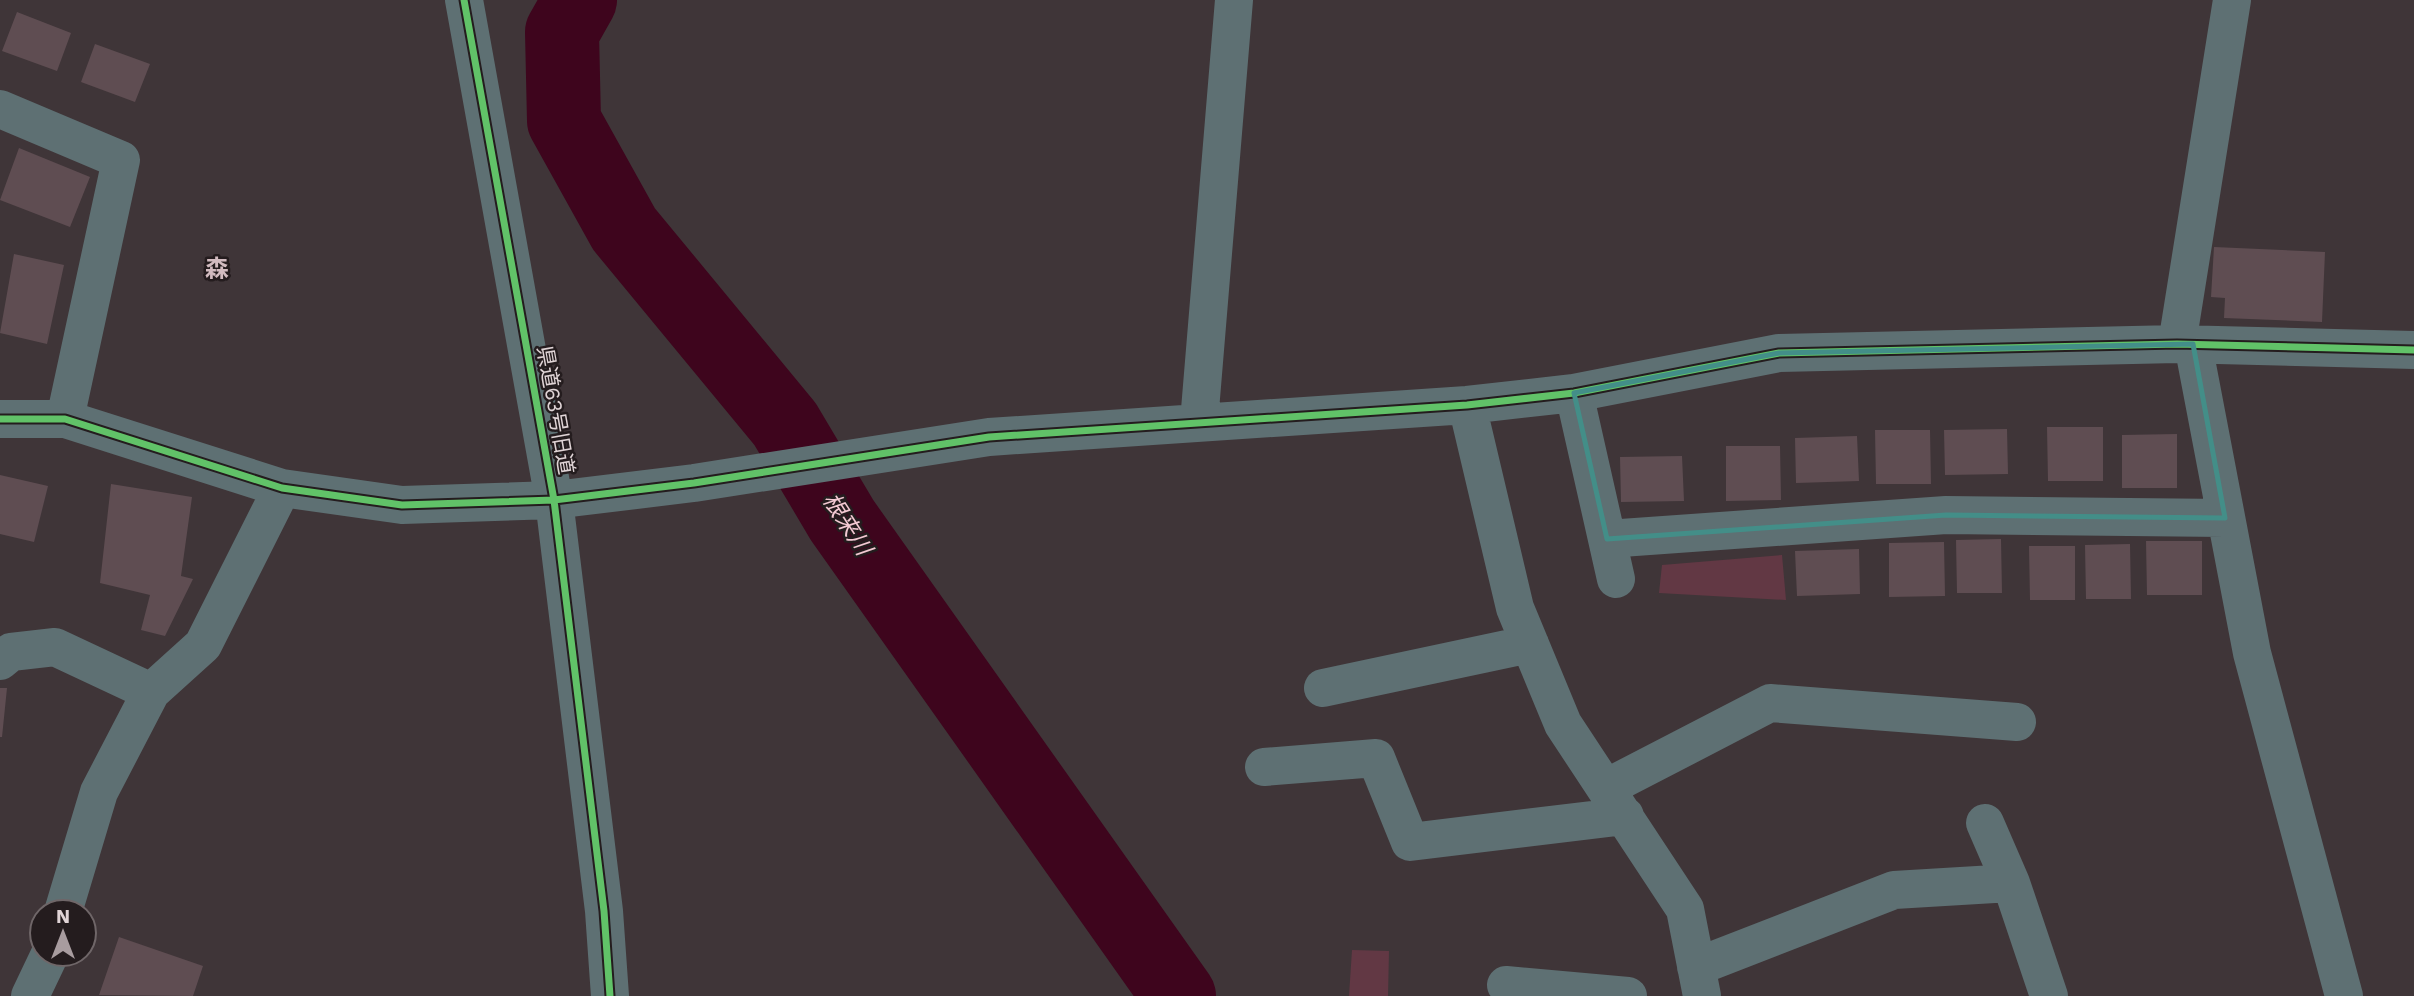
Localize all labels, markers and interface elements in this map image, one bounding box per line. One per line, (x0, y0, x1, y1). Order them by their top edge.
district label: 森 (205, 255, 229, 283)
street label: 県道63号旧道 (532, 344, 580, 476)
water label: 根来川 (817, 488, 879, 563)
north arrow (28, 898, 98, 968)
text: N (56, 905, 70, 928)

